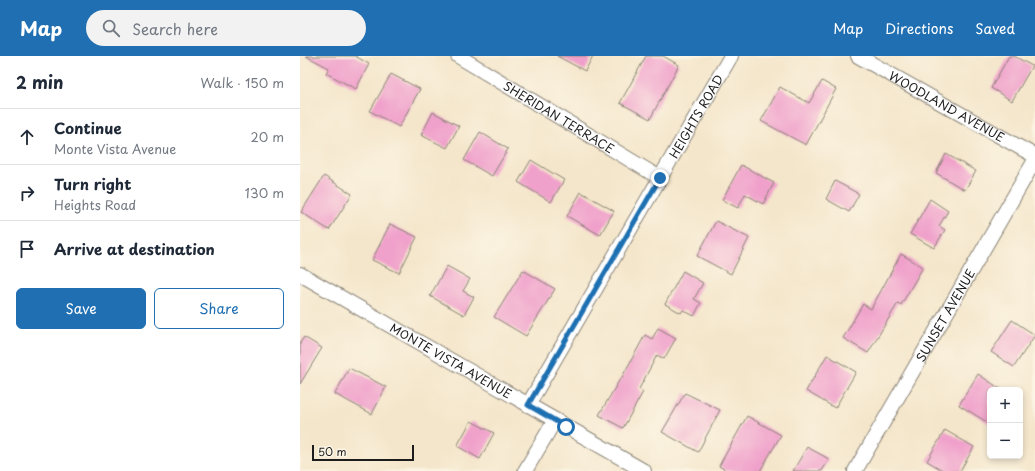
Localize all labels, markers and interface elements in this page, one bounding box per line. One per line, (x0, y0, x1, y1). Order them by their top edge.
search box (86, 10, 366, 46)
text: Map (20, 14, 62, 42)
icon: search (100, 17, 122, 39)
text: Search here (132, 17, 218, 40)
text: Map (833, 18, 863, 39)
text: Directions (885, 18, 953, 39)
text: Saved (975, 18, 1015, 39)
street label: WOODLAND AVENUE (886, 66, 1008, 146)
text: 2 min (16, 69, 63, 95)
street label: HEIGHTS ROAD (664, 71, 727, 162)
text: Walk · 150 m (200, 73, 284, 92)
street label: SHERIDAN TERRACE (500, 77, 618, 158)
text: Continue (54, 116, 122, 139)
icon: ahead (16, 126, 38, 148)
text: 20 m (250, 127, 284, 146)
text: Monte Vista Avenue (54, 139, 176, 158)
route end (651, 169, 669, 187)
text: Turn right (54, 172, 131, 195)
icon: right (16, 182, 38, 204)
text: 130 m (245, 183, 284, 202)
text: Heights Road (54, 195, 136, 214)
text: Arrive at destination (54, 237, 215, 260)
icon: arrive (16, 238, 38, 260)
street label: SUNSET AVENUE (911, 265, 979, 365)
button: Save (16, 288, 146, 329)
button: Share (154, 288, 284, 329)
street label: MONTE VISTA AVENUE (387, 318, 515, 403)
map controls (987, 387, 1023, 459)
button: + (987, 387, 1023, 423)
route start (557, 418, 575, 436)
button: − (987, 423, 1023, 459)
scale bar (312, 443, 414, 462)
text: 50 m (318, 443, 347, 460)

